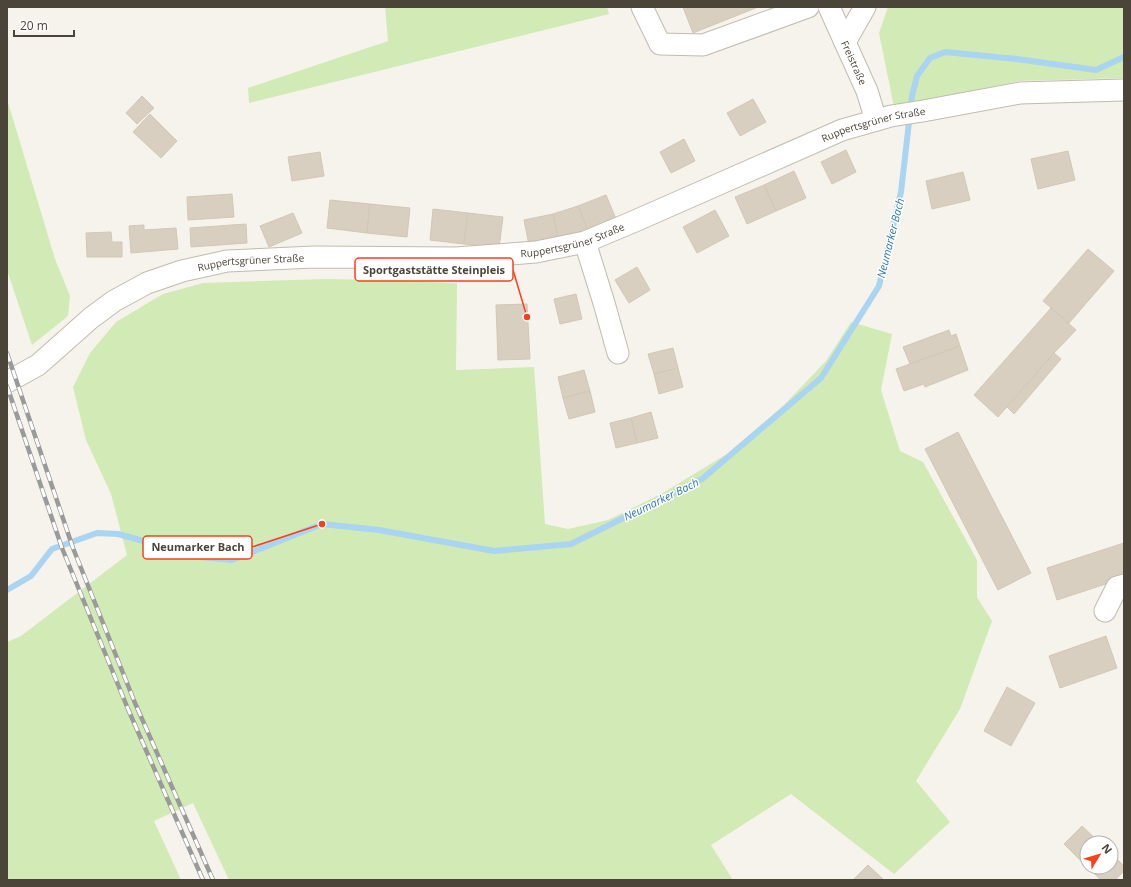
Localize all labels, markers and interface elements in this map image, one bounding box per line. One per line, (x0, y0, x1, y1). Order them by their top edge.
scale bar (14, 12, 74, 38)
text: 20 m (20, 17, 48, 34)
street label: Freistraße (838, 38, 870, 87)
street label: Ruppertsgrüner Straße (819, 104, 927, 145)
water label: Neumarker Bach (873, 196, 907, 280)
street label: Ruppertsgrüner Straße (520, 219, 627, 260)
street label: Ruppertsgrüner Straße (196, 250, 305, 274)
callout: Sportgaststätte Steinpleis (355, 258, 513, 281)
text: Sportgaststätte Steinpleis (363, 262, 506, 277)
water label: Neumarker Bach (621, 474, 701, 524)
callout: Neumarker Bach (143, 536, 252, 559)
text: Neumarker Bach (151, 539, 245, 554)
north arrow (1079, 835, 1119, 875)
text: N (1099, 840, 1116, 857)

